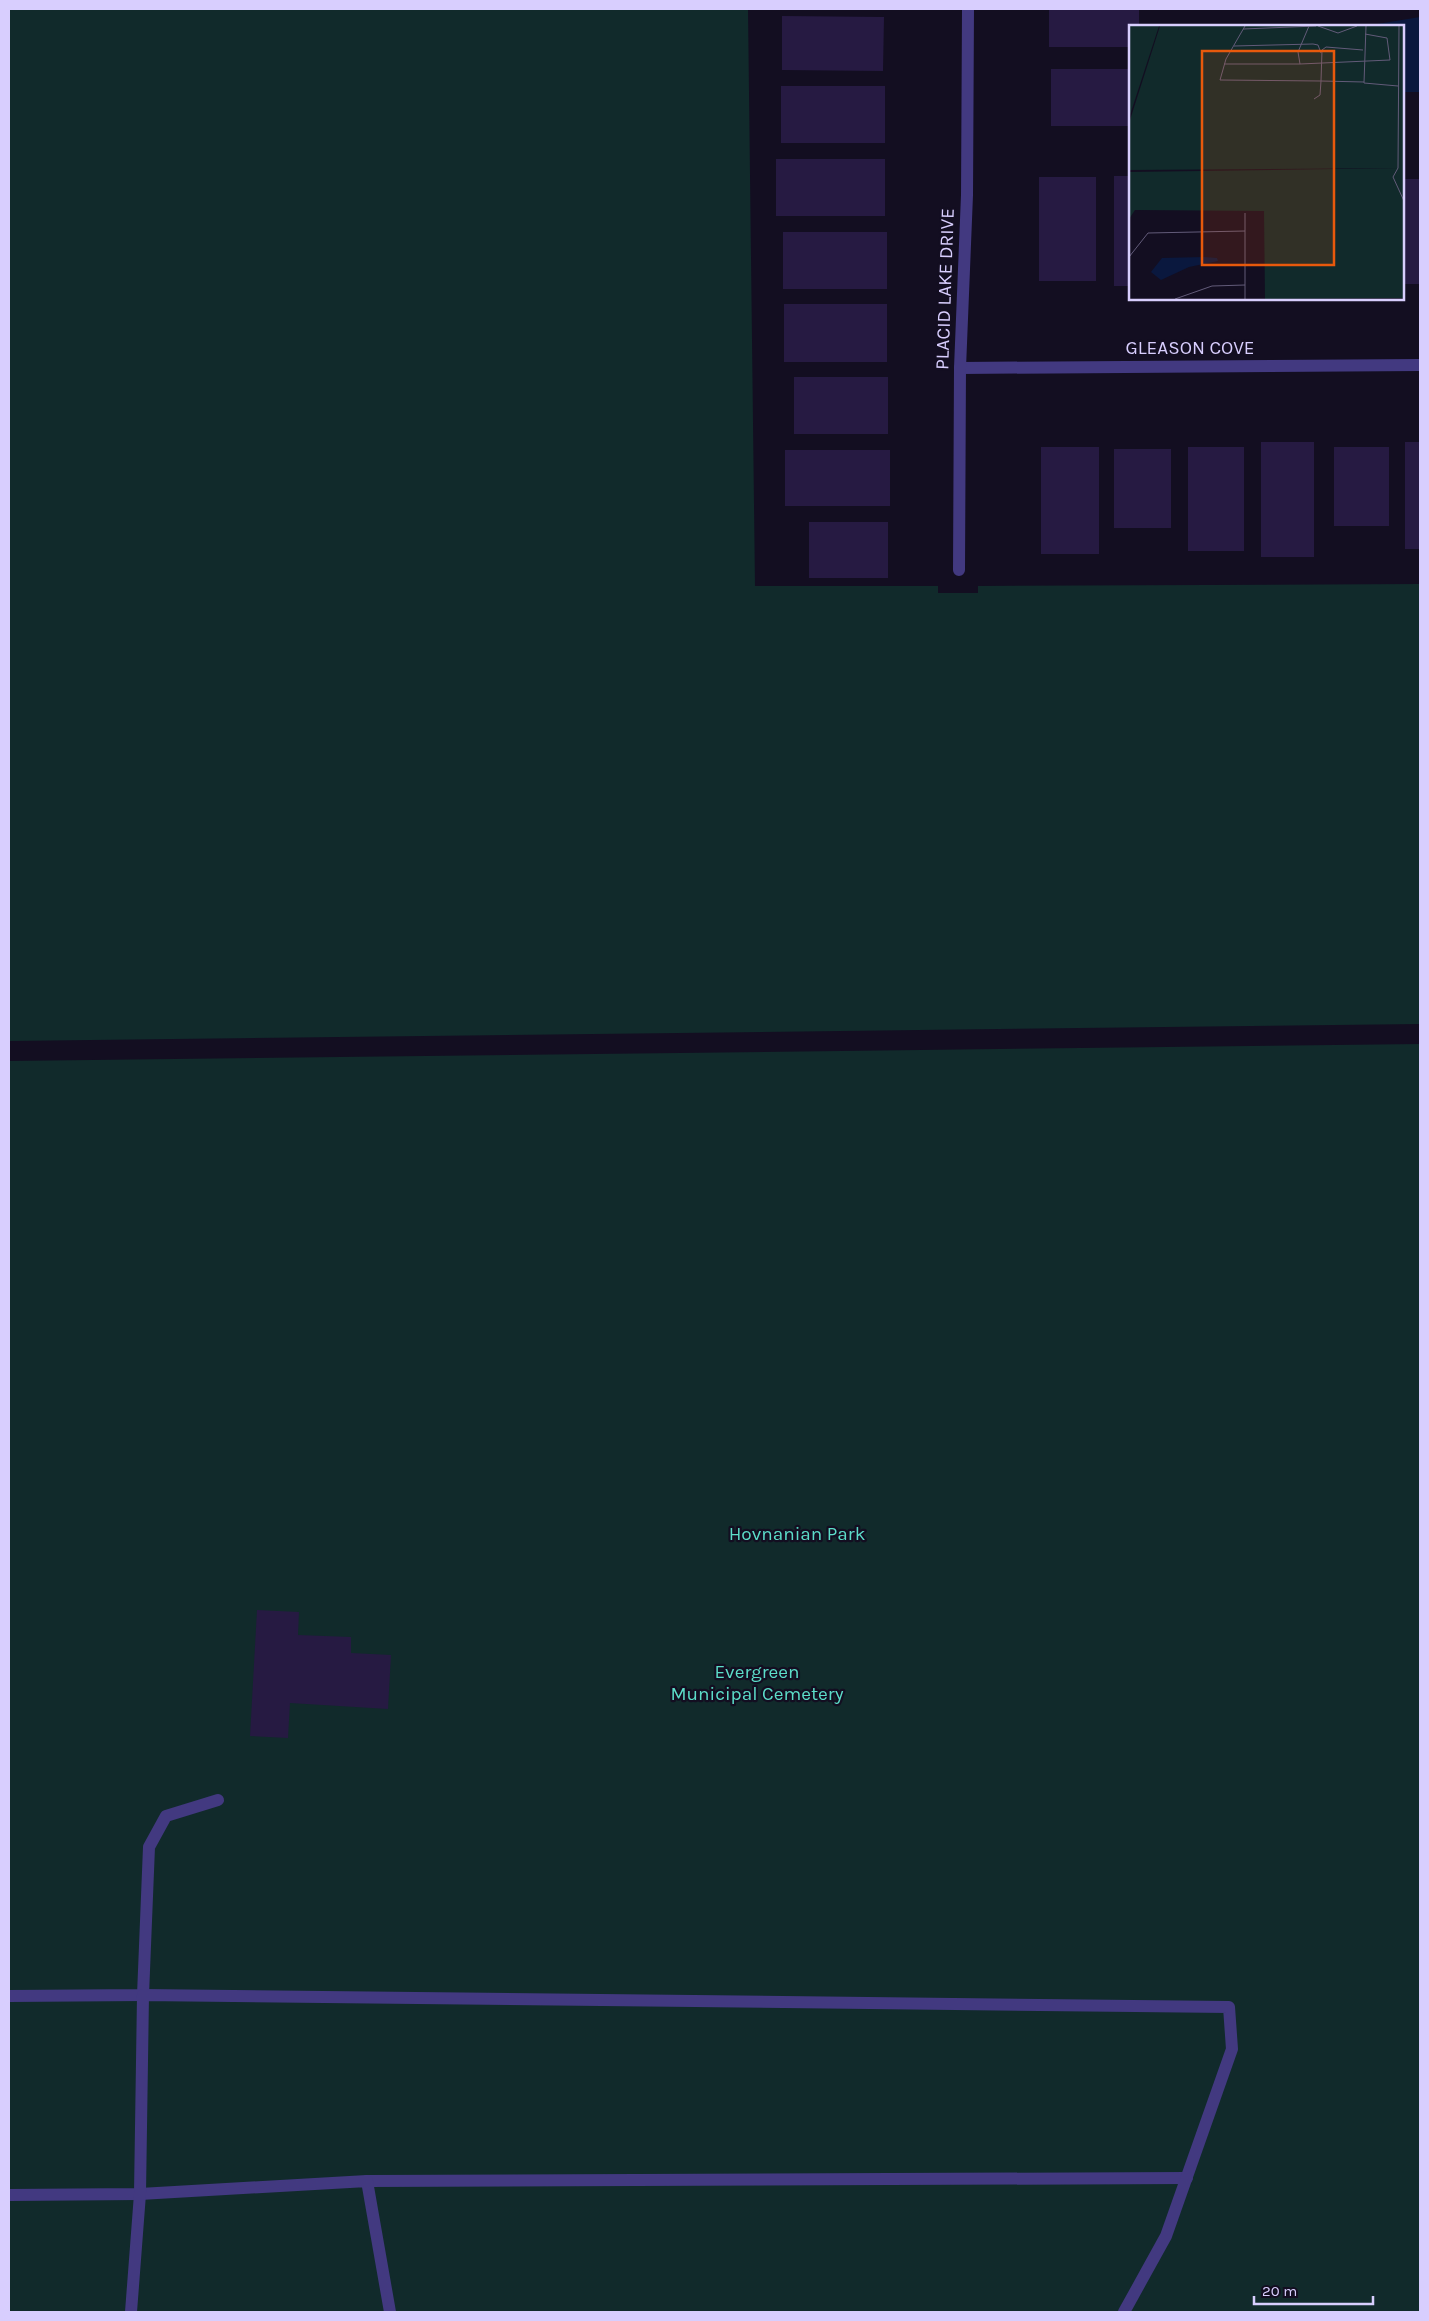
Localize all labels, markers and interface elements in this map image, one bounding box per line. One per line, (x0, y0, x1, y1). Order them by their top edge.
inset map (1129, 25, 1404, 300)
street label: PLACID LAKE DRIVE (931, 208, 959, 370)
street label: GLEASON COVE (1125, 337, 1255, 359)
park label: Hovnanian Park (729, 1523, 866, 1545)
park label: Evergreen Municipal Cemetery (670, 1661, 844, 1705)
scale bar (1254, 2274, 1373, 2306)
text: 20 m (1262, 2282, 1297, 2300)

